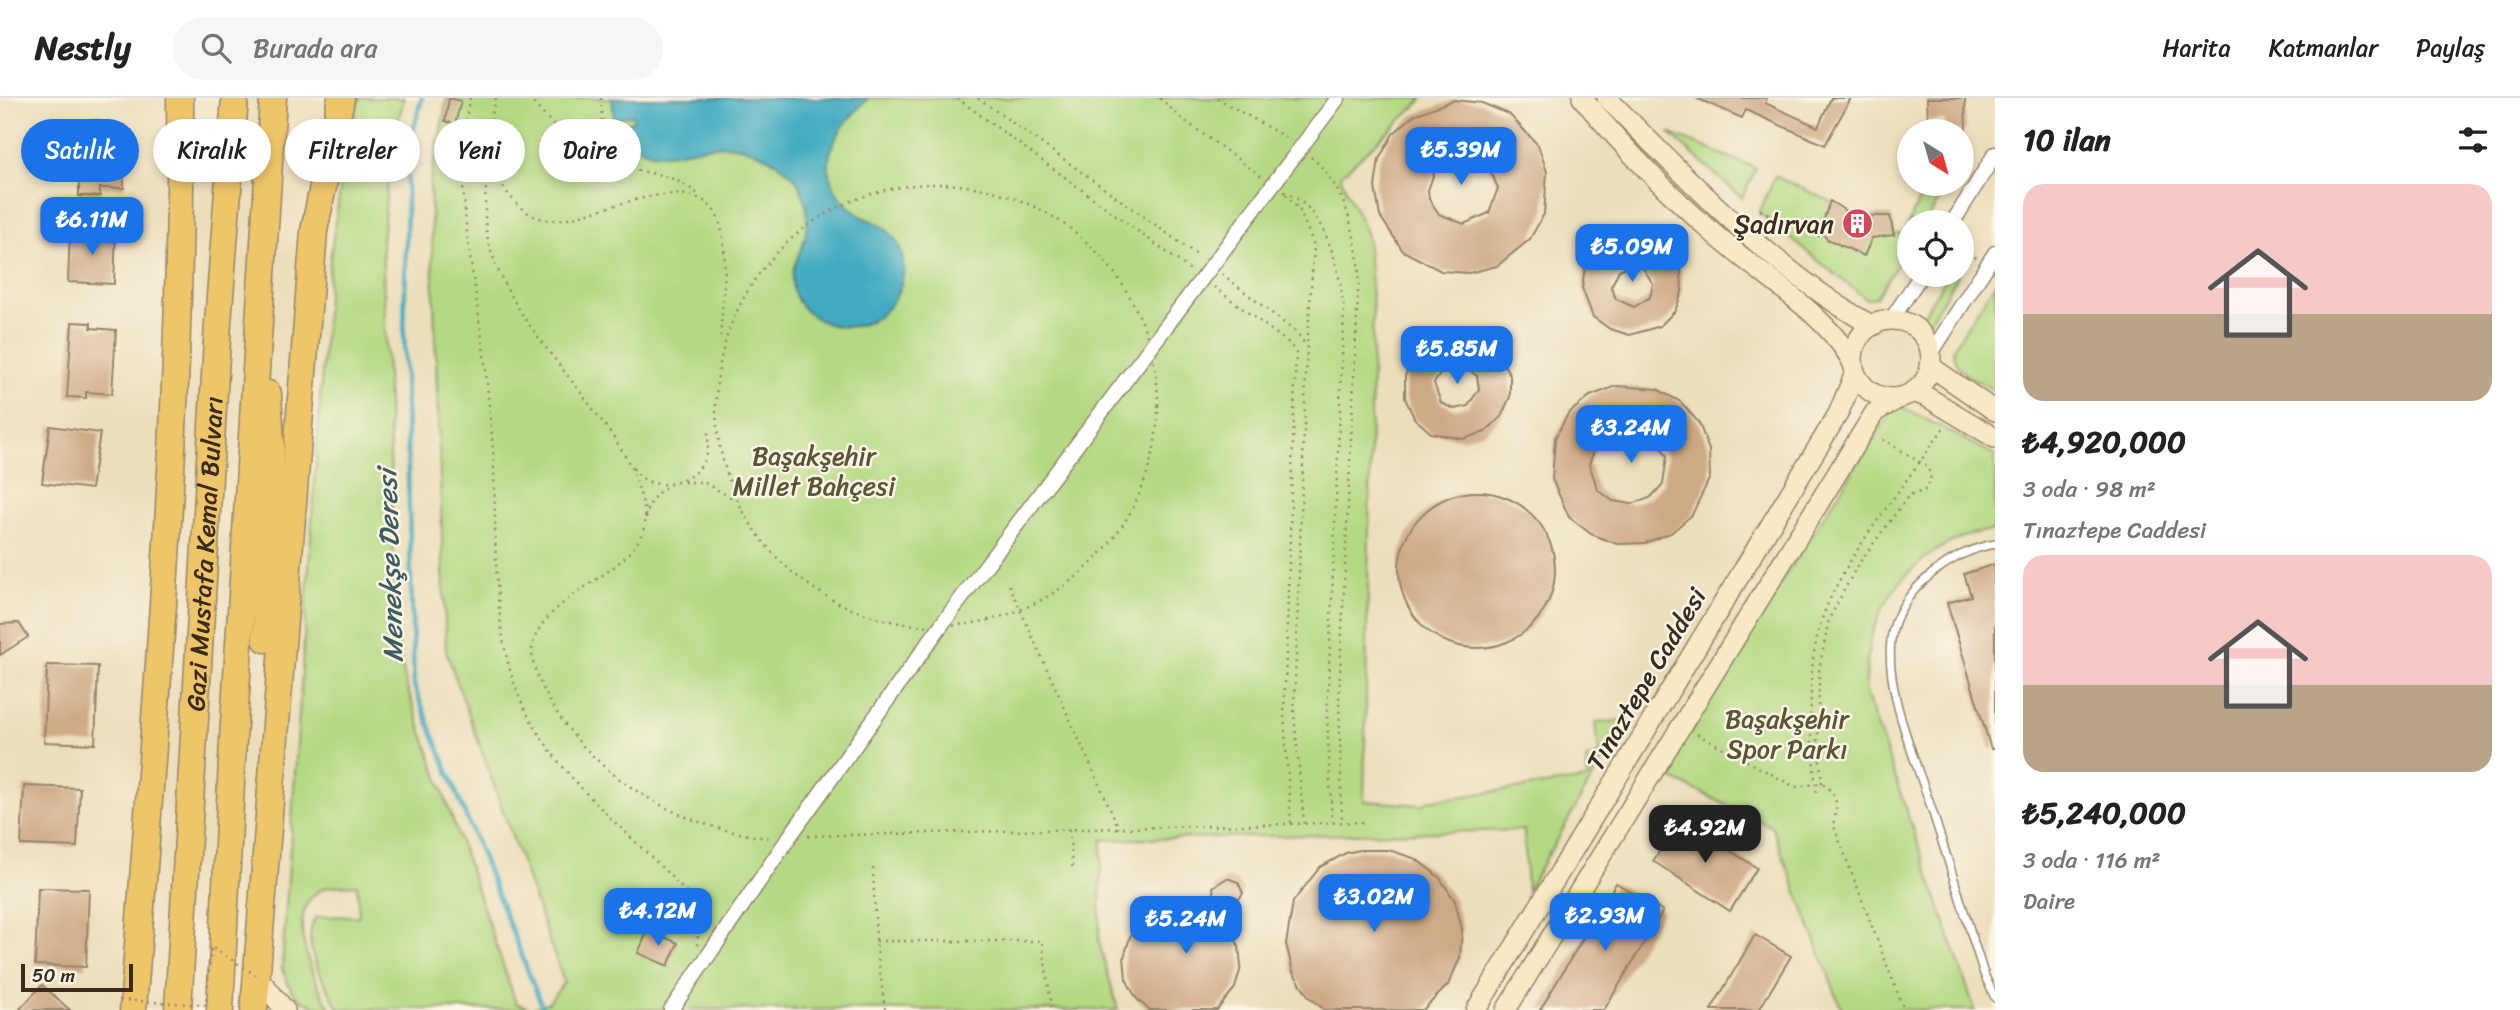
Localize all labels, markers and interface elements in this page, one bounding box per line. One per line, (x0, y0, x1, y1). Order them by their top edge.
search box (173, 17, 663, 80)
text: Nestly (35, 19, 131, 77)
text: Burada ara (253, 25, 377, 71)
text: Harita (2163, 27, 2231, 69)
text: Katmanlar (2269, 27, 2378, 69)
text: Paylaş (2416, 27, 2485, 69)
icon: search (197, 29, 235, 67)
text: 10 ilan (2023, 113, 2111, 167)
chip: Satılık (21, 119, 139, 182)
chip: Kiralık (153, 119, 271, 182)
chip: Filtreler (285, 119, 420, 182)
chip: Yeni (434, 119, 525, 182)
chip: Daire (539, 119, 641, 182)
north arrow (1897, 119, 1974, 196)
map controls (1897, 119, 1974, 287)
icon: filters (2454, 121, 2492, 159)
pin: ₺5.39M (1404, 127, 1518, 187)
text: ₺5.39M (1421, 129, 1501, 170)
pin: ₺6.11M (35, 198, 149, 257)
text: ₺6.11M (56, 199, 128, 240)
place label: Şadırvan (1734, 201, 1834, 247)
building icon: Şadırvan (1840, 207, 1874, 241)
button: locate (1897, 210, 1974, 287)
pin: ₺5.09M (1575, 225, 1689, 284)
text: ₺5.09M (1591, 226, 1673, 267)
icon: home (2195, 230, 2321, 356)
pin: ₺5.85M (1400, 327, 1514, 386)
text: ₺5.85M (1417, 328, 1497, 369)
street label: Gazi Mustafa Kemal Bulvarı (172, 395, 237, 712)
pin: ₺3.24M (1574, 406, 1688, 465)
text: ₺3.24M (1592, 407, 1670, 448)
text: ₺4,920,000 (2023, 415, 2186, 469)
park label: Başakşehir Millet Bahçesi (733, 433, 896, 509)
water label: Menekşe Deresi (362, 464, 418, 663)
text: 3 oda · 98 m² (2023, 469, 2156, 510)
text: Tınaztepe Caddesi (2023, 510, 2206, 551)
street label: Tınaztepe Caddesi (1573, 578, 1719, 780)
icon: home (2195, 601, 2321, 727)
park label: Başakşehir Spor Parkı (1725, 696, 1850, 772)
text: ₺5,240,000 (2023, 786, 2186, 840)
pin: ₺4.92M (1648, 806, 1762, 865)
text: ₺4.92M (1665, 807, 1745, 848)
text: 3 oda · 116 m² (2023, 840, 2161, 881)
pin: ₺3.02M (1317, 874, 1431, 934)
text: ₺3.02M (1335, 876, 1413, 917)
text: Daire (2023, 881, 2075, 922)
pin: ₺4.12M (601, 888, 715, 948)
text: ₺4.12M (620, 890, 696, 931)
pin: ₺2.93M (1548, 894, 1662, 953)
text: ₺2.93M (1566, 895, 1644, 936)
pin: ₺5.24M (1129, 896, 1243, 956)
text: ₺5.24M (1146, 898, 1226, 939)
text: 50 m (32, 959, 75, 992)
scale bar (21, 961, 133, 993)

